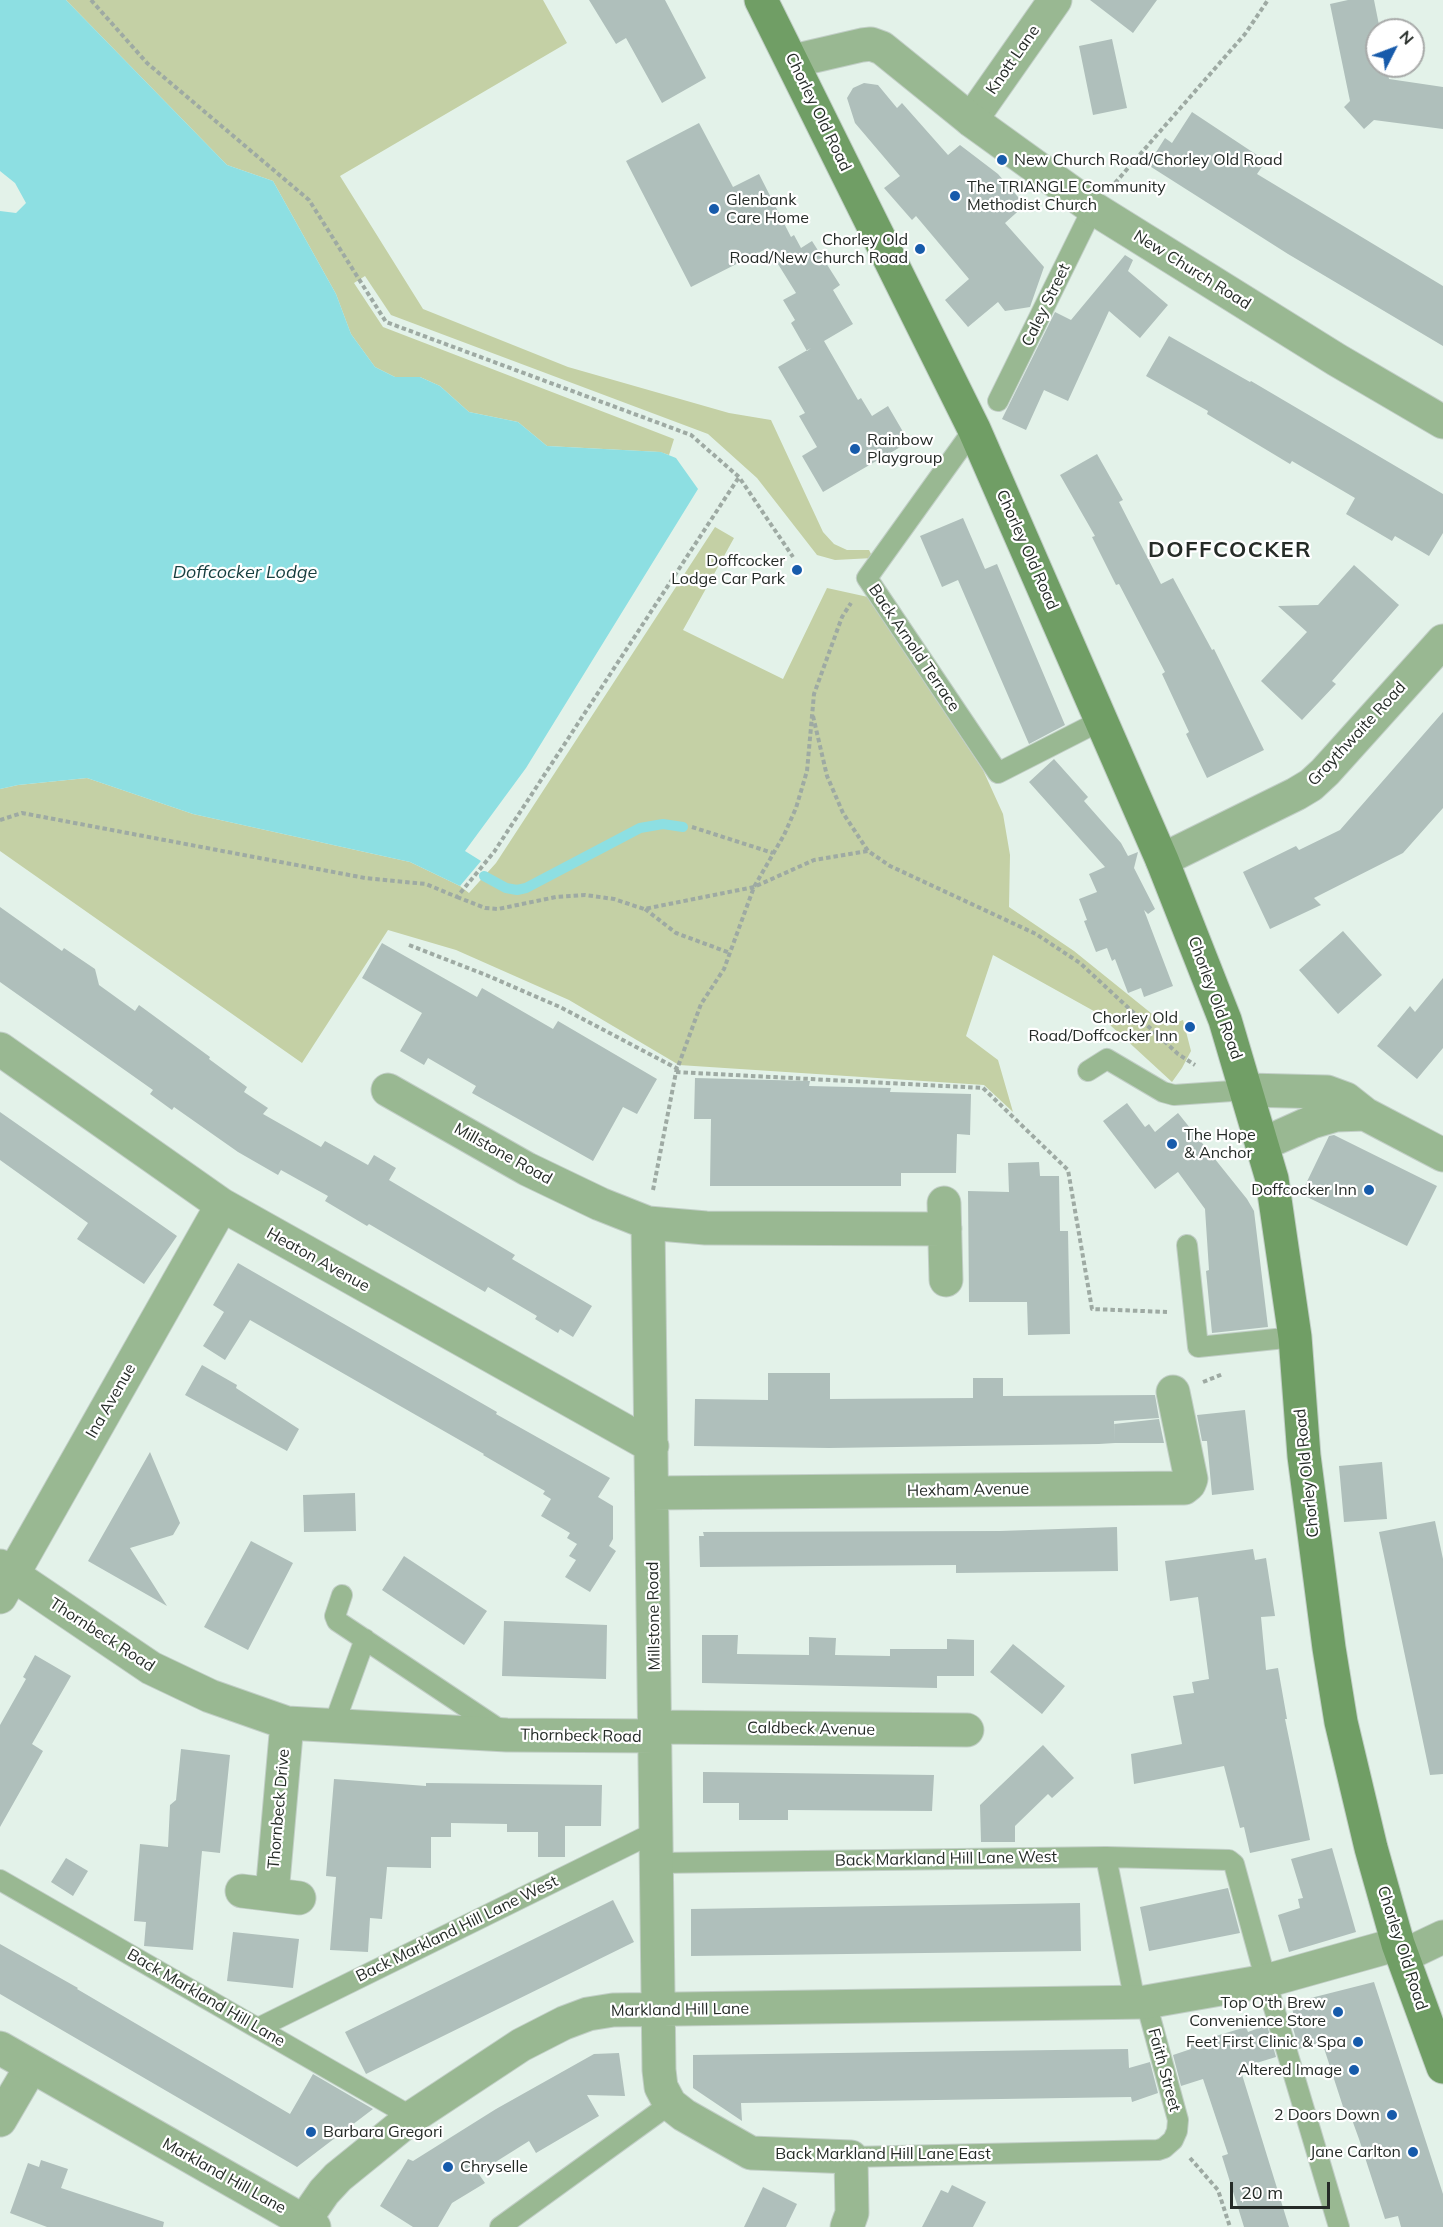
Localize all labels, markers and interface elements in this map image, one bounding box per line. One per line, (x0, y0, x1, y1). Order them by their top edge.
north arrow (1365, 18, 1425, 78)
street label: Knott Lane (982, 22, 1044, 98)
text: N (1395, 26, 1418, 48)
street label: Chorley Old Road (781, 50, 855, 174)
place label: New Church Road/Chorley Old Road (1014, 150, 1283, 170)
marker: New Church Road/Chorley Old Road (995, 153, 1009, 167)
place label: The TRIANGLE Community Methodist Church (967, 177, 1166, 215)
marker: The TRIANGLE Community Methodist Church (948, 189, 962, 203)
place label: Glenbank Care Home (726, 190, 809, 228)
marker: Glenbank Care Home (707, 202, 721, 216)
street label: New Church Road (1130, 226, 1254, 314)
place label: Chorley Old Road/New Church Road (730, 230, 908, 268)
marker: Chorley Old Road/New Church Road (913, 242, 927, 256)
street label: Caley Street (1018, 261, 1074, 349)
place label: Rainbow Playgroup (867, 430, 942, 468)
marker: Rainbow Playgroup (848, 442, 862, 456)
street label: Chorley Old Road (992, 487, 1062, 613)
district label: DOFFCOCKER (1148, 537, 1312, 563)
place label: Doffcocker Lodge Car Park (671, 551, 785, 589)
water label: Doffcocker Lodge (173, 562, 317, 584)
marker: Doffcocker Lodge Car Park (790, 563, 804, 577)
street label: Back Arnold Terrace (864, 581, 964, 715)
street label: Graythwaite Road (1304, 678, 1410, 790)
street label: Chorley Old Road (1184, 934, 1246, 1062)
place label: Chorley Old Road/Doffcocker Inn (1028, 1008, 1178, 1046)
marker: Chorley Old Road/Doffcocker Inn (1183, 1020, 1197, 1034)
street label: Millstone Road (451, 1119, 555, 1189)
place label: The Hope & Anchor (1184, 1125, 1256, 1163)
marker: The Hope & Anchor (1165, 1137, 1179, 1151)
place label: Doffcocker Inn (1251, 1180, 1357, 1200)
marker: Doffcocker Inn (1362, 1183, 1376, 1197)
street label: Heaton Avenue (263, 1224, 373, 1296)
street label: Ina Avenue (82, 1360, 140, 1442)
street label: Chorley Old Road (1291, 1408, 1323, 1538)
street label: Hexham Avenue (907, 1479, 1029, 1501)
street label: Millstone Road (643, 1561, 665, 1671)
street label: Thornbeck Road (46, 1594, 158, 1676)
street label: Caldbeck Avenue (747, 1718, 875, 1740)
street label: Thornbeck Road (520, 1725, 642, 1747)
street label: Thornbeck Drive (264, 1748, 294, 1870)
street label: Back Markland Hill Lane West (835, 1847, 1057, 1871)
street label: Back Markland Hill Lane West (353, 1872, 561, 1986)
street label: Chorley Old Road (1373, 1883, 1431, 2013)
street label: Back Markland Hill Lane (124, 1945, 288, 2051)
place label: Top O'th Brew Convenience Store (1189, 1993, 1326, 2031)
street label: Markland Hill Lane (611, 1999, 749, 2021)
marker: Top O'th Brew Convenience Store (1331, 2005, 1345, 2019)
street label: Faith Street (1144, 2026, 1184, 2114)
place label: Feet First Clinic & Spa (1186, 2032, 1346, 2052)
marker: Feet First Clinic & Spa (1351, 2035, 1365, 2049)
place label: Altered Image (1238, 2060, 1342, 2080)
marker: Altered Image (1347, 2063, 1361, 2077)
place label: 2 Doors Down (1274, 2105, 1380, 2125)
marker: 2 Doors Down (1385, 2108, 1399, 2122)
place label: Barbara Gregori (323, 2122, 442, 2142)
marker: Barbara Gregori (304, 2125, 318, 2139)
street label: Markland Hill Lane (159, 2134, 289, 2218)
place label: Jane Carlton (1310, 2142, 1401, 2162)
street label: Back Markland Hill Lane East (775, 2144, 991, 2164)
marker: Jane Carlton (1406, 2145, 1420, 2159)
place label: Chryselle (460, 2157, 528, 2177)
marker: Chryselle (441, 2160, 455, 2174)
scale bar (1233, 2170, 1334, 2208)
text: 20 m (1241, 2181, 1283, 2204)

